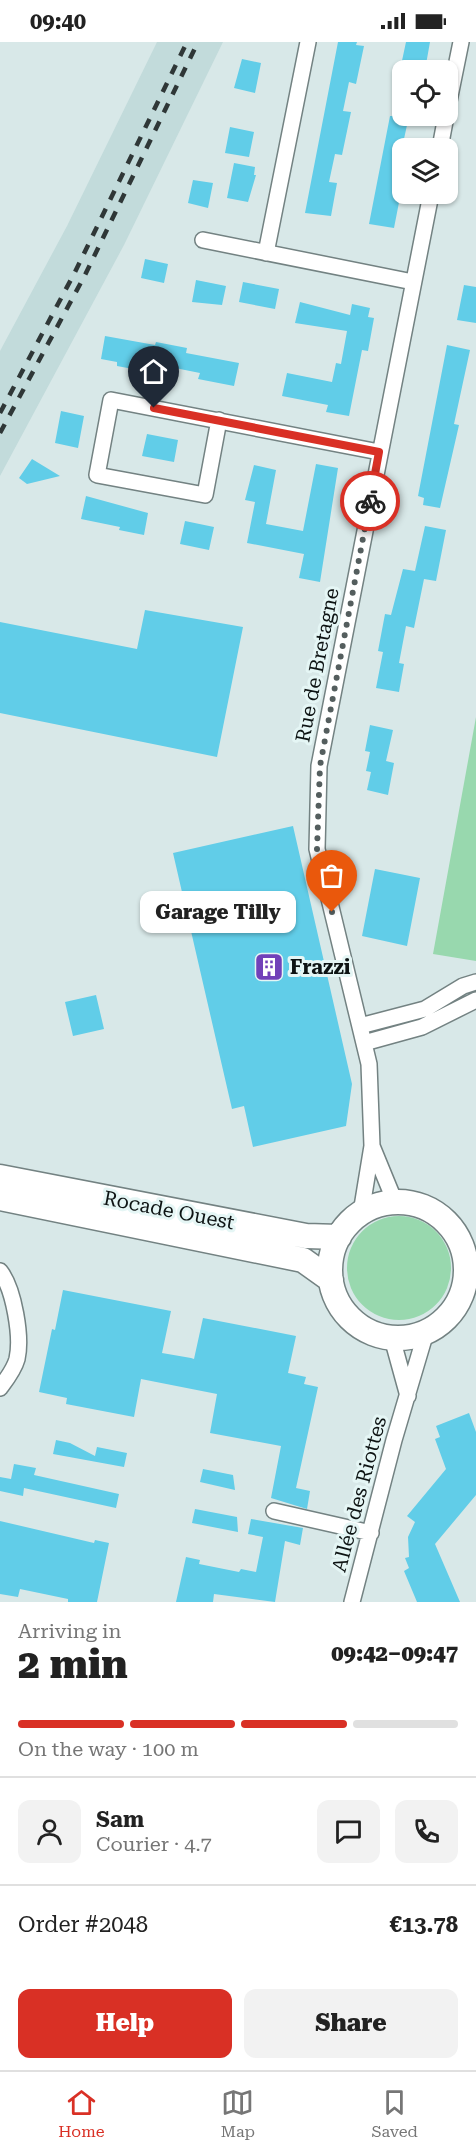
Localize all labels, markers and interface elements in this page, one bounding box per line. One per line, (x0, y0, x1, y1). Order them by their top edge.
text: 09:40 (30, 9, 86, 34)
map controls (392, 60, 458, 204)
button: locate (392, 60, 458, 126)
button: layers (392, 138, 458, 204)
pin (128, 346, 179, 408)
icon: home (137, 355, 170, 388)
courier (340, 471, 400, 531)
icon: bike (354, 485, 387, 518)
street label: Rue de Bretagne (290, 586, 344, 744)
pin (306, 850, 357, 912)
icon: bag (315, 859, 348, 892)
callout: Garage Tilly (140, 891, 296, 933)
text: Garage Tilly (155, 900, 281, 924)
building icon: Frazzi (253, 951, 285, 983)
place label: Frazzi (290, 955, 351, 979)
street label: Rocade Ouest (101, 1186, 237, 1235)
street label: Allée des Riottes (327, 1414, 391, 1574)
text: Arriving in (18, 1619, 121, 1643)
text: 09:42–09:47 (331, 1641, 458, 1666)
text: 2 min (18, 1642, 128, 1688)
text: On the way · 100 m (18, 1737, 199, 1761)
button: person (18, 1800, 81, 1863)
button: chat (317, 1800, 380, 1863)
button: phone (395, 1800, 458, 1863)
text: Sam (96, 1807, 144, 1832)
text: Courier · 4.7 (96, 1832, 212, 1856)
text: Order #2048 (18, 1912, 148, 1937)
text: €13.78 (389, 1912, 458, 1937)
button: Help (18, 1989, 232, 2058)
button: Share (244, 1989, 458, 2058)
tab: Home (58, 2086, 105, 2141)
tab: Map (221, 2086, 255, 2141)
tab: Saved (371, 2086, 418, 2141)

